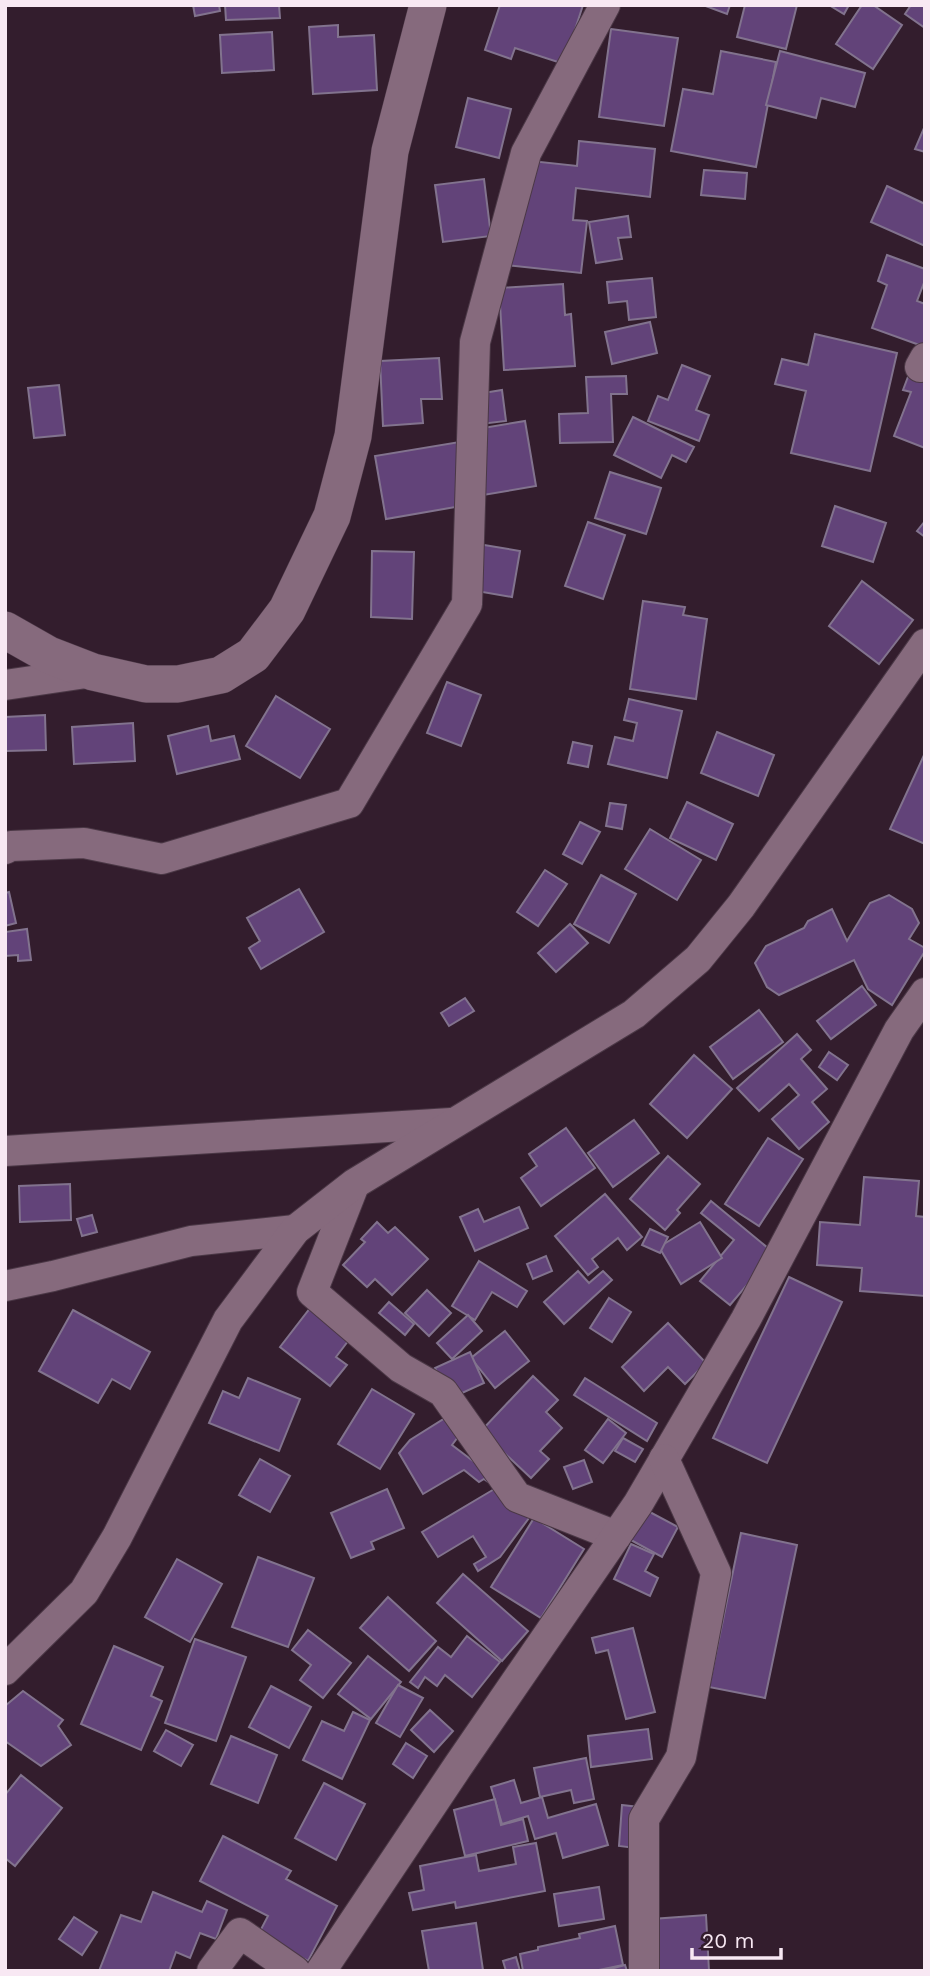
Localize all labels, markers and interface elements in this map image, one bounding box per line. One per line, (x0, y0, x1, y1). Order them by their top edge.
scale bar (692, 1916, 781, 1960)
text: 20 m (702, 1928, 754, 1953)

